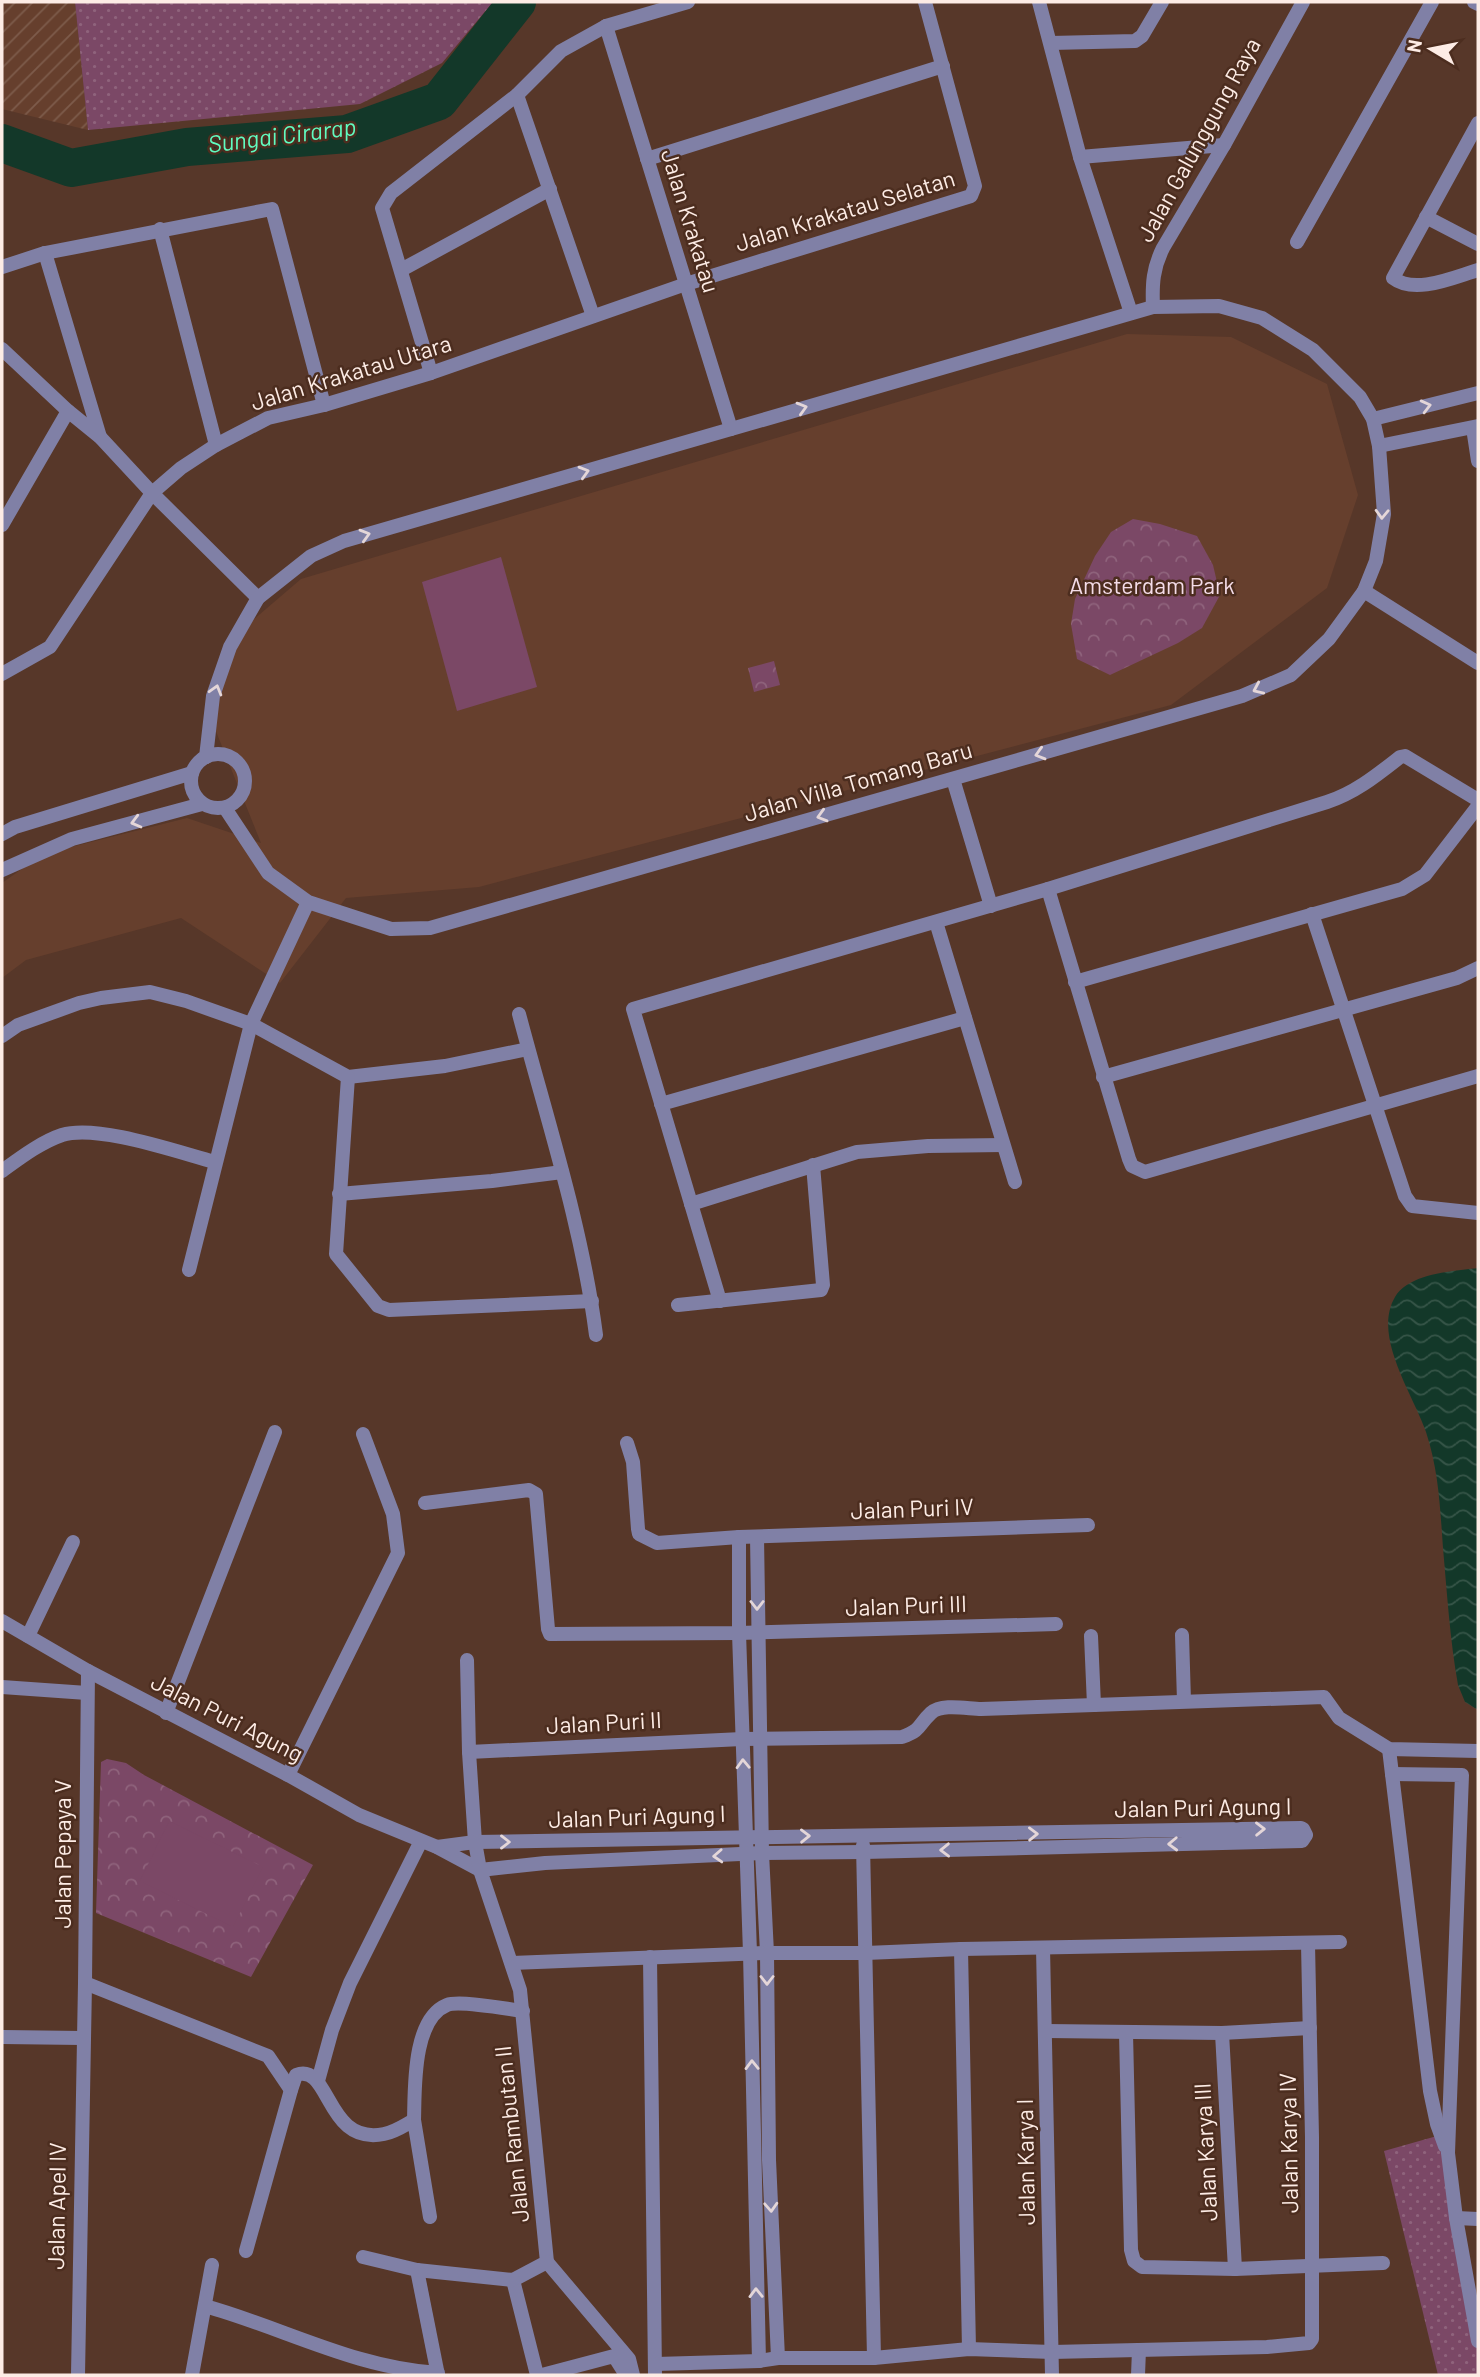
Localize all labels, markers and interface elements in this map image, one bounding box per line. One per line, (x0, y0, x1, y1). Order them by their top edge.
north arrow (1396, 14, 1466, 84)
street label: Jalan Galunggung Raya (1130, 33, 1266, 246)
text: N (1401, 38, 1426, 54)
water label: Sungai Cirarap (206, 111, 358, 158)
street label: Jalan Krakatau (656, 146, 726, 296)
street label: Jalan Krakatau Selatan (731, 163, 958, 257)
street label: Jalan Krakatau Utara (247, 328, 454, 416)
one-way arrow (1419, 400, 1431, 414)
one-way arrow (796, 402, 808, 417)
one-way arrow (577, 465, 589, 480)
one-way arrow (1375, 508, 1390, 519)
one-way arrow (359, 528, 371, 543)
park label: Amsterdam Park (1069, 571, 1235, 599)
one-way arrow (1253, 681, 1266, 695)
one-way arrow (208, 684, 222, 696)
street label: Jalan Villa Tomang Baru (740, 735, 975, 827)
one-way arrow (1035, 746, 1047, 760)
one-way arrow (816, 808, 828, 823)
one-way arrow (131, 814, 143, 829)
street label: Jalan Puri IV (850, 1492, 974, 1524)
street label: Jalan Puri III (845, 1589, 967, 1621)
one-way arrow (749, 1601, 765, 1611)
street label: Jalan Puri Agung (147, 1667, 308, 1767)
street label: Jalan Puri II (545, 1705, 662, 1739)
one-way arrow (735, 1759, 750, 1770)
street label: Jalan Pepaya V (48, 1779, 76, 1929)
street label: Jalan Puri Agung I (1114, 1791, 1292, 1823)
street label: Jalan Puri Agung I (548, 1799, 726, 1833)
one-way arrow (1256, 1821, 1266, 1837)
one-way arrow (1028, 1826, 1039, 1842)
one-way arrow (801, 1828, 811, 1844)
one-way arrow (500, 1834, 510, 1850)
one-way arrow (1167, 1837, 1178, 1852)
one-way arrow (939, 1842, 950, 1858)
one-way arrow (712, 1848, 723, 1863)
one-way arrow (760, 1974, 775, 1985)
street label: Jalan Rambutan II (488, 2044, 534, 2224)
one-way arrow (744, 2059, 759, 2070)
street label: Jalan Karya IV (1273, 2073, 1303, 2213)
street label: Jalan Karya III (1187, 2082, 1223, 2222)
street label: Jalan Karya I (1010, 2099, 1040, 2226)
street label: Jalan Apel IV (41, 2142, 71, 2270)
one-way arrow (764, 2202, 779, 2213)
one-way arrow (749, 2287, 764, 2298)

